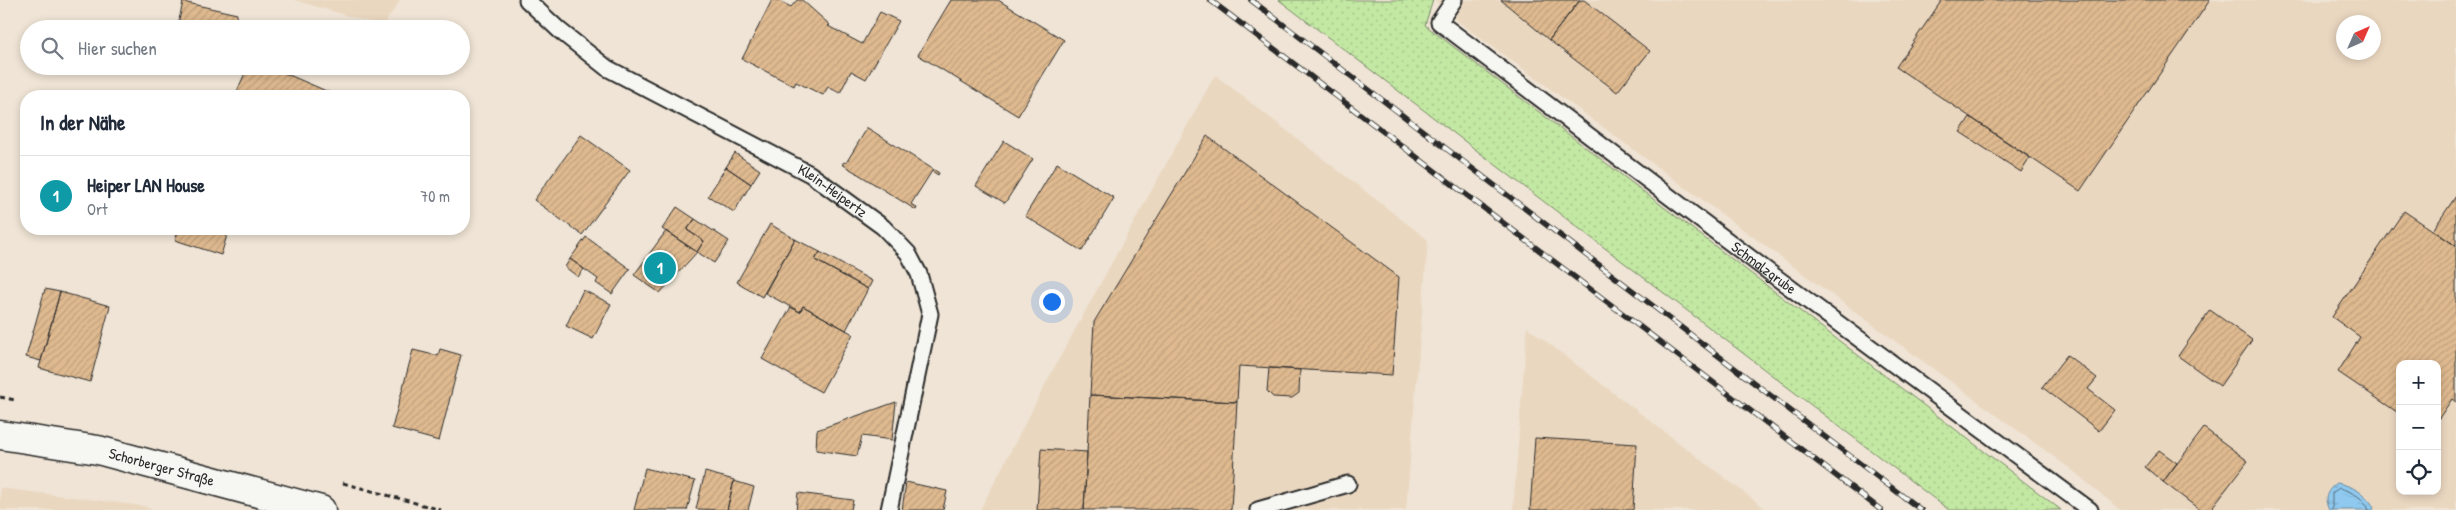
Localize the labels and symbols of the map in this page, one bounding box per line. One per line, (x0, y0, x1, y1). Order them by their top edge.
north arrow (2336, 15, 2381, 60)
street label: Klein-Heipertz (795, 159, 872, 222)
street label: Schmalzgrube (1727, 236, 1801, 299)
pin: 1 (644, 249, 676, 287)
your location (1039, 289, 1065, 315)
street label: Schorberger Straße (107, 442, 217, 491)

